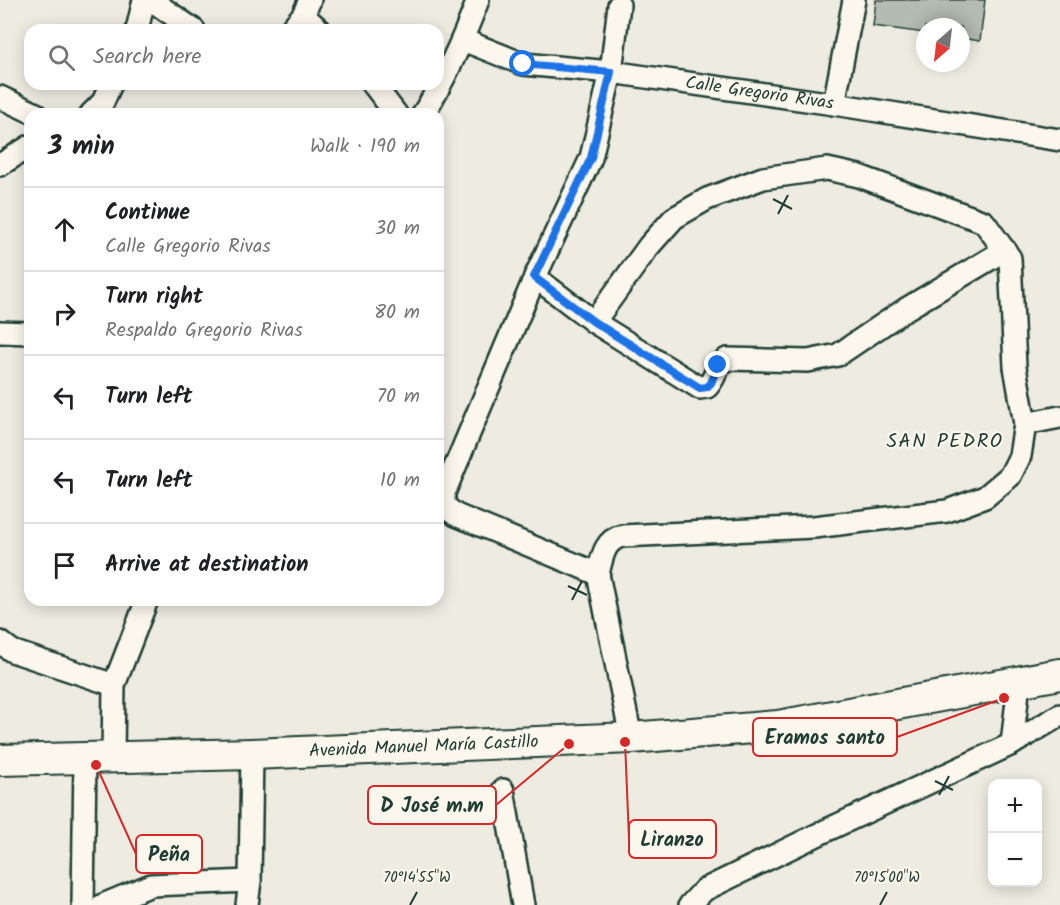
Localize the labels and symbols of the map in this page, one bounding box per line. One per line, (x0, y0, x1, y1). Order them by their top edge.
north arrow (916, 18, 970, 72)
route start (509, 50, 535, 76)
street label: Calle Gregorio Rivas (683, 68, 836, 118)
route end (704, 351, 730, 377)
district label: SAN PEDRO (886, 426, 1004, 458)
callout: Eramos santo (753, 718, 897, 756)
text: Eramos santo (765, 723, 885, 755)
street label: Avenida Manuel María Castillo (308, 727, 539, 766)
callout: D José m.m (368, 786, 496, 824)
text: D José m.m (380, 791, 484, 823)
callout: Liranzo (629, 820, 716, 858)
text: Liranzo (640, 825, 704, 857)
callout: Peña (136, 835, 202, 873)
text: Peña (148, 840, 190, 872)
text: 70°14'55"W (383, 866, 451, 890)
text: 70°15'00"W (854, 866, 920, 890)

